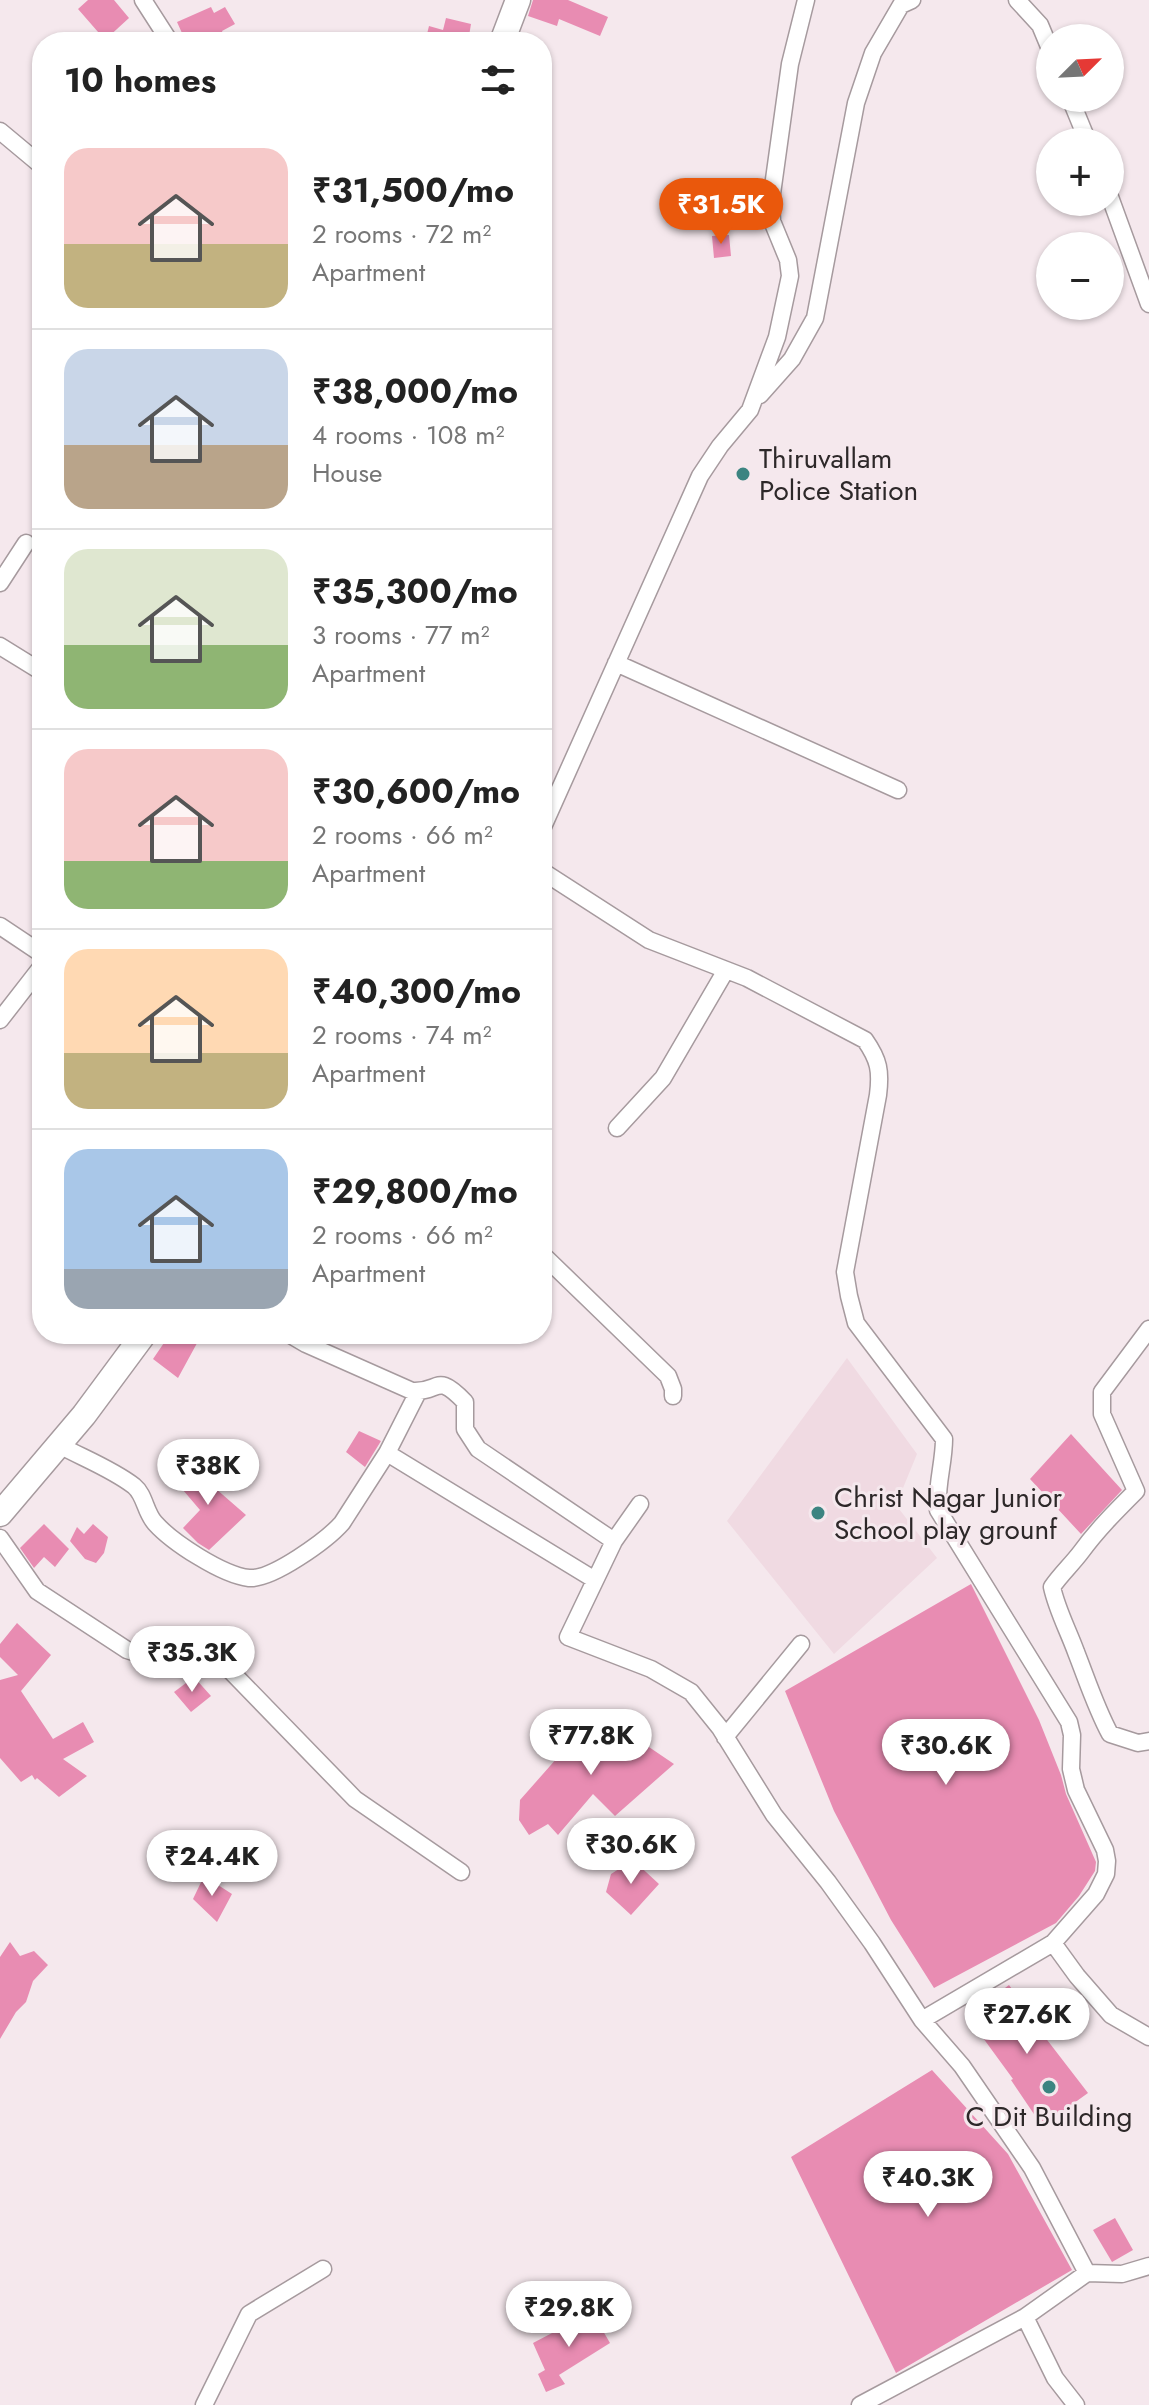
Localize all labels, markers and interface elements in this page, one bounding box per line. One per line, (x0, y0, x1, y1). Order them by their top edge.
north arrow (1036, 24, 1124, 112)
map controls (1036, 24, 1124, 320)
text: 10 homes (64, 56, 216, 105)
icon: filters (476, 58, 520, 102)
button: + (1036, 128, 1124, 216)
text: ₹31,500/mo (312, 166, 514, 215)
pin: ₹31.5K (656, 178, 786, 246)
icon: home (128, 180, 224, 276)
text: ₹31.5K (677, 185, 765, 223)
text: 2 rooms · 72 m² (312, 215, 491, 253)
button: − (1036, 232, 1124, 320)
text: Apartment (312, 253, 425, 291)
text: ₹38,000/mo (312, 367, 518, 416)
icon: home (128, 381, 224, 477)
text: 4 rooms · 108 m² (312, 416, 505, 454)
place label: Thiruvallam Police Station (759, 438, 918, 511)
text: House (312, 454, 382, 492)
marker: Thiruvallam Police Station (734, 465, 752, 483)
text: ₹35,300/mo (312, 567, 518, 616)
icon: home (128, 581, 224, 677)
text: 3 rooms · 77 m² (312, 616, 489, 654)
text: Apartment (312, 654, 425, 692)
text: ₹30,600/mo (312, 767, 520, 816)
icon: home (128, 781, 224, 877)
text: 2 rooms · 66 m² (312, 816, 493, 854)
text: Apartment (312, 854, 425, 892)
text: ₹40,300/mo (312, 967, 521, 1016)
icon: home (128, 981, 224, 1077)
text: 2 rooms · 74 m² (312, 1016, 492, 1054)
text: Apartment (312, 1054, 425, 1092)
text: ₹29,800/mo (312, 1167, 518, 1216)
icon: home (128, 1181, 224, 1277)
text: 2 rooms · 66 m² (312, 1216, 493, 1254)
text: Apartment (312, 1254, 425, 1292)
pin: ₹38K (161, 1439, 255, 1507)
text: ₹38K (175, 1446, 241, 1484)
place label: Christ Nagar Junior School play grounf (834, 1477, 1062, 1550)
marker: Christ Nagar Junior School play grounf (809, 1504, 827, 1522)
pin: ₹35.3K (127, 1626, 257, 1694)
text: ₹35.3K (147, 1633, 237, 1671)
pin: ₹77.8K (526, 1709, 656, 1777)
text: ₹77.8K (548, 1716, 634, 1754)
pin: ₹30.6K (881, 1719, 1011, 1787)
text: ₹30.6K (900, 1726, 992, 1764)
pin: ₹30.6K (566, 1818, 696, 1886)
text: ₹30.6K (585, 1825, 677, 1863)
pin: ₹24.4K (147, 1830, 277, 1898)
text: ₹24.4K (165, 1837, 259, 1875)
pin: ₹27.6K (962, 1988, 1092, 2056)
text: ₹27.6K (983, 1995, 1071, 2033)
marker: C Dit Building (1040, 2078, 1058, 2096)
place label: C Dit Building (966, 2096, 1132, 2137)
pin: ₹40.3K (863, 2151, 993, 2219)
text: ₹40.3K (882, 2158, 974, 2196)
pin: ₹29.8K (504, 2281, 634, 2349)
text: ₹29.8K (524, 2288, 614, 2326)

